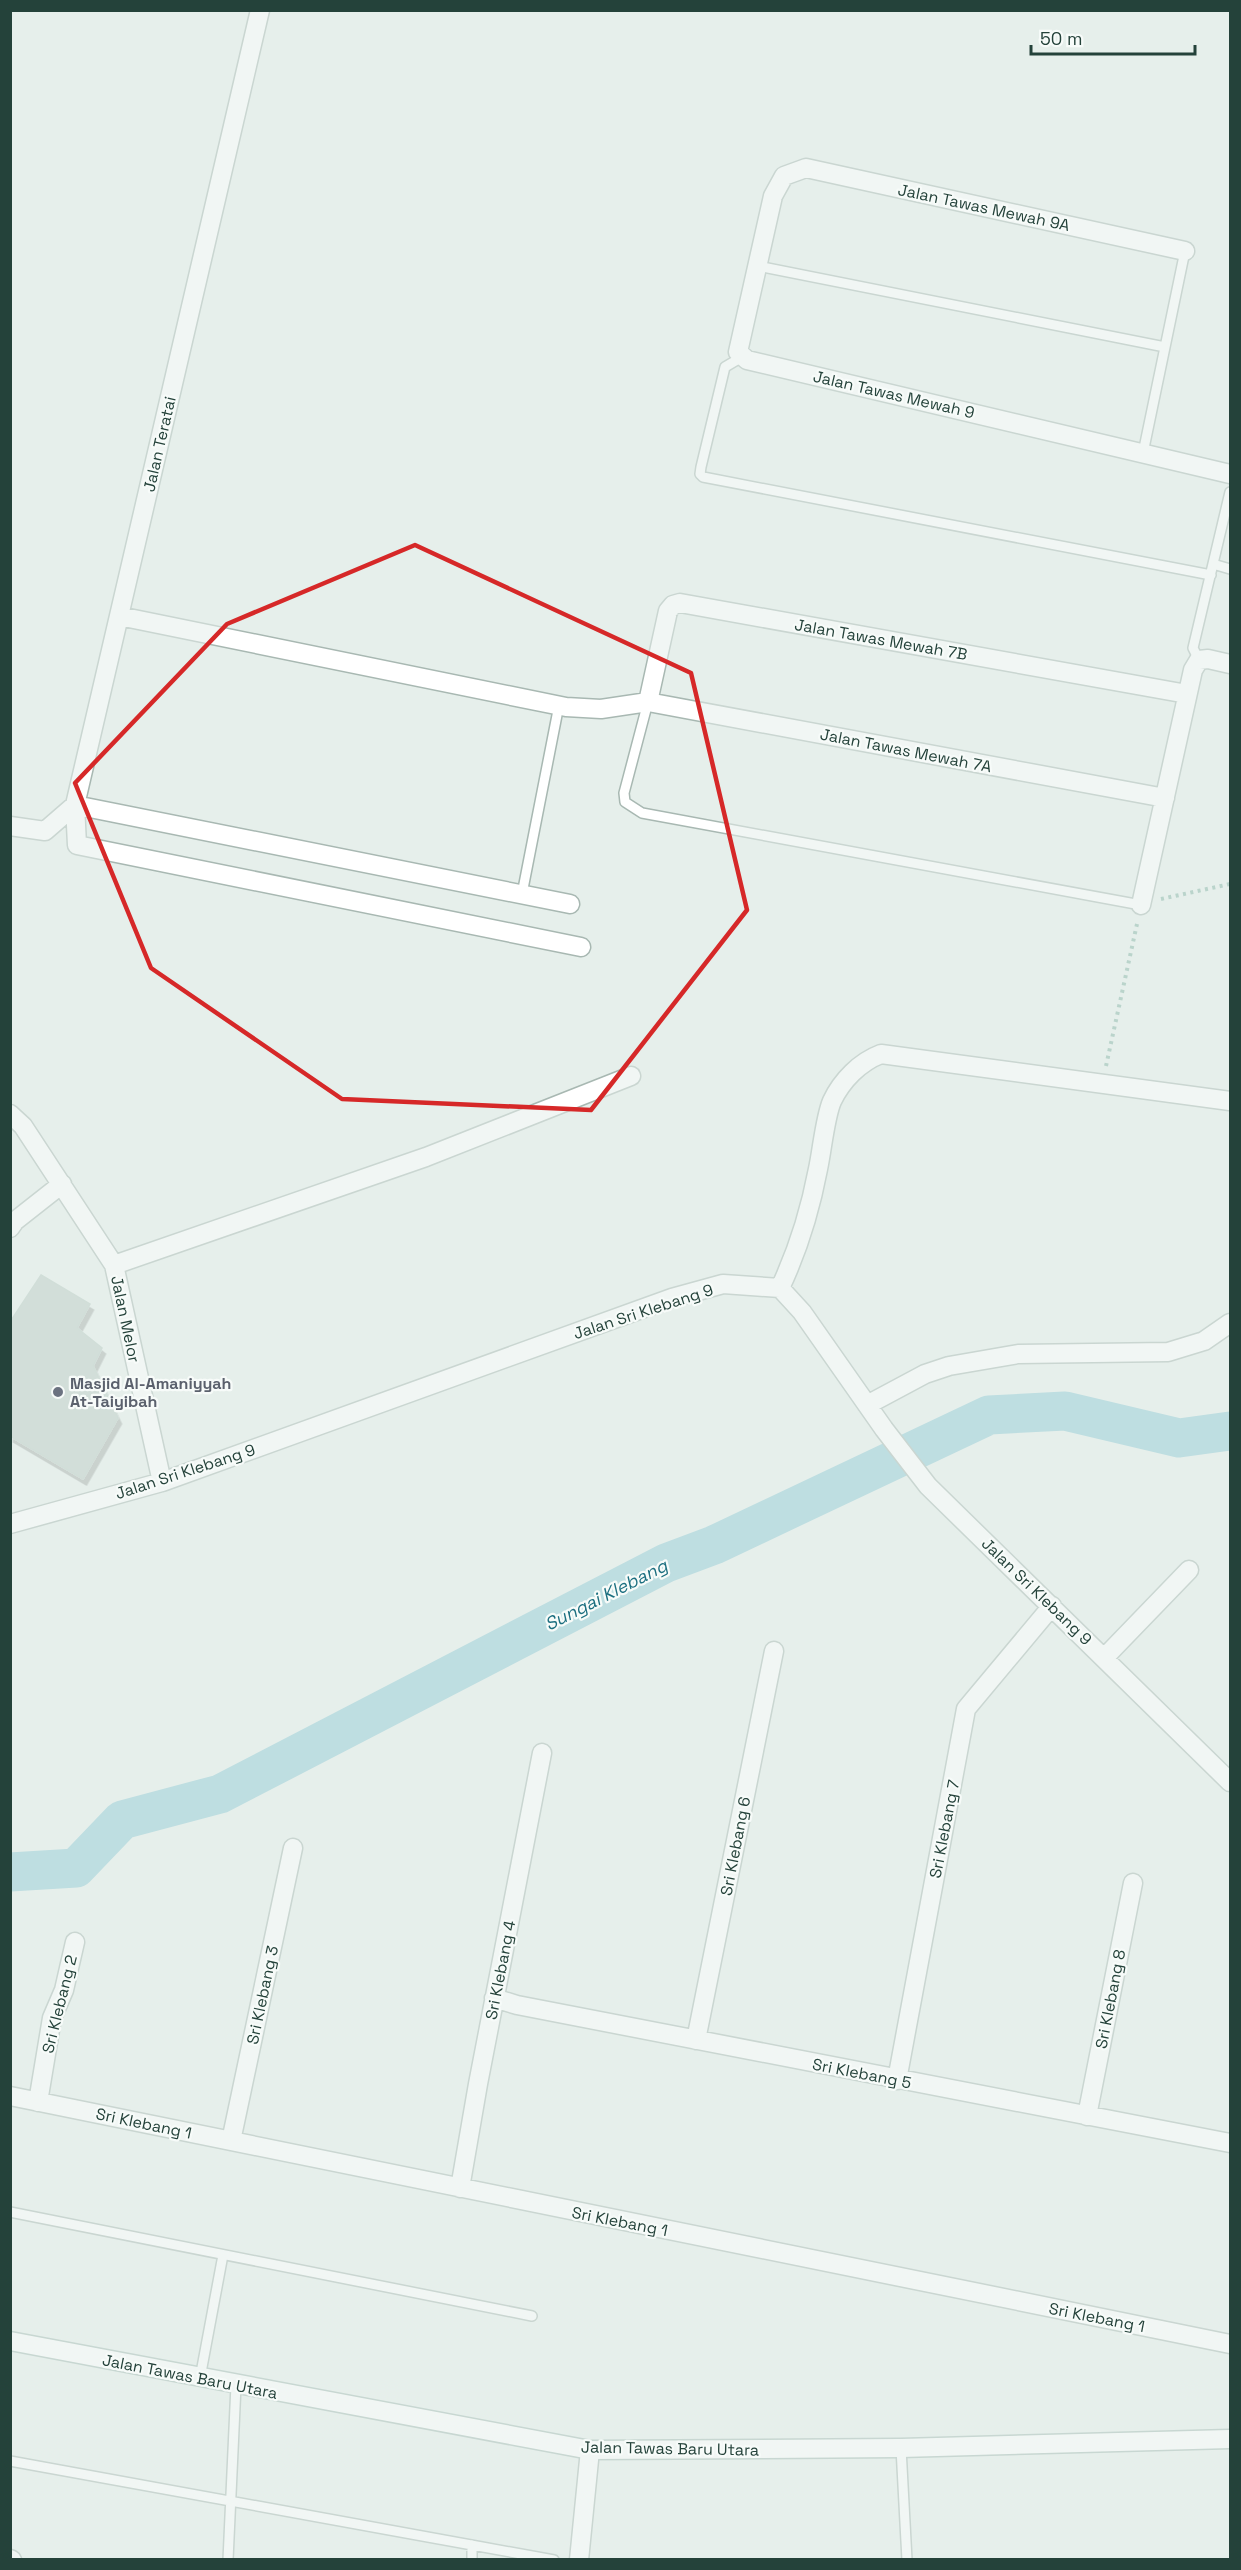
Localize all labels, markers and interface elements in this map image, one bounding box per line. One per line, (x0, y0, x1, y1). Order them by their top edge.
scale bar (1031, 18, 1194, 56)
text: 50 m (1040, 27, 1082, 50)
street label: Jalan Tawas Mewah 9A (896, 179, 1072, 236)
street label: Jalan Tawas Mewah 9 (811, 366, 977, 423)
street label: Jalan Teratai (138, 394, 181, 494)
street label: Jalan Tawas Mewah 7B (793, 614, 969, 665)
street label: Jalan Tawas Mewah 7A (818, 724, 994, 777)
street label: Jalan Melor (106, 1274, 145, 1365)
street label: Jalan Sri Klebang 9 (571, 1279, 716, 1344)
place label: Masjid Al-Amaniyyah At-Taiyibah (70, 1373, 231, 1412)
marker: Masjid Al-Amaniyyah At-Taiyibah (51, 1385, 65, 1399)
street label: Jalan Sri Klebang 9 (113, 1439, 258, 1504)
street label: Jalan Sri Klebang 9 (977, 1533, 1096, 1650)
water label: Sungai Klebang (541, 1553, 672, 1635)
street label: Sri Klebang 7 (925, 1778, 964, 1880)
street label: Sri Klebang 6 (716, 1795, 755, 1897)
street label: Sri Klebang 4 (481, 1919, 520, 2022)
street label: Sri Klebang 3 (242, 1944, 283, 2046)
street label: Sri Klebang 8 (1091, 1948, 1130, 2051)
street label: Sri Klebang 2 (37, 1953, 82, 2055)
street label: Sri Klebang 5 (811, 2054, 913, 2093)
street label: Sri Klebang 1 (94, 2103, 194, 2144)
street label: Sri Klebang 1 (570, 2202, 670, 2241)
street label: Sri Klebang 1 (1047, 2298, 1147, 2337)
street label: Jalan Tawas Baru Utara (100, 2349, 279, 2404)
street label: Jalan Tawas Baru Utara (581, 2436, 759, 2461)

